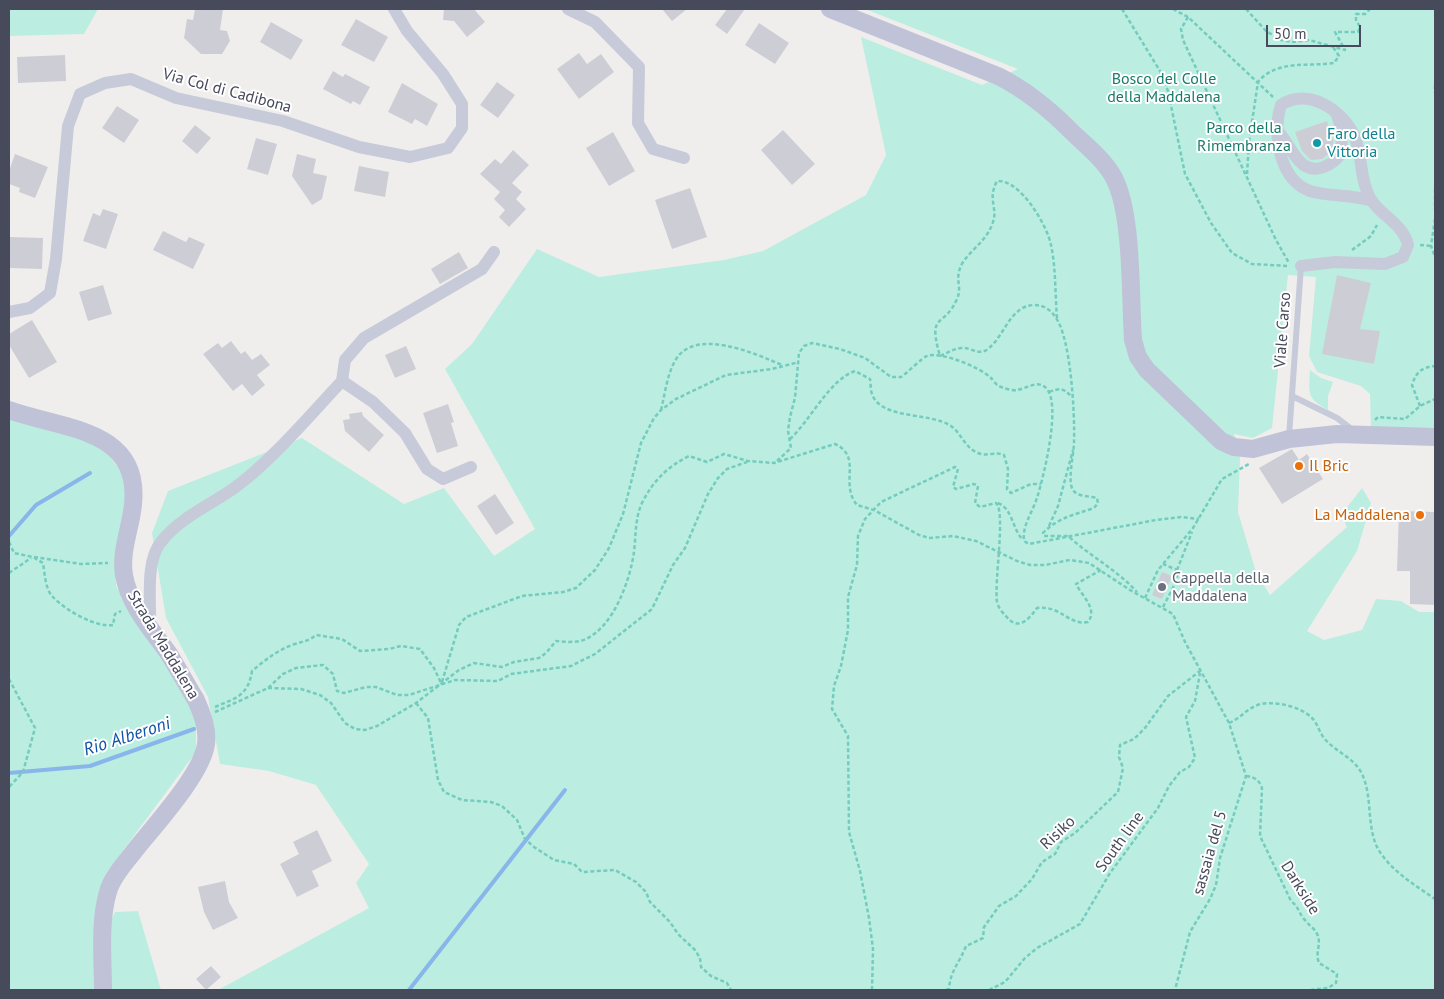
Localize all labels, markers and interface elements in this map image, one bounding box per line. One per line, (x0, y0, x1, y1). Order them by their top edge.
scale bar (1269, 15, 1364, 47)
text: 50 m (1274, 24, 1307, 43)
street label: Via Col di Cadibona (161, 65, 293, 117)
park label: Bosco del Colle della Maddalena (1107, 69, 1221, 107)
park label: Parco della Rimembranza (1197, 118, 1291, 156)
place label: Faro della Vittoria (1327, 124, 1396, 162)
marker: Faro della Vittoria (1311, 137, 1323, 149)
street label: Viale Carso (1271, 291, 1295, 369)
place label: Il Bric (1309, 456, 1349, 476)
marker: Il Bric (1293, 460, 1305, 472)
place label: La Maddalena (1315, 505, 1410, 525)
marker: La Maddalena (1414, 509, 1426, 521)
place label: Cappella della Maddalena (1172, 568, 1270, 606)
marker: Cappella della Maddalena (1156, 581, 1168, 593)
street label: Strada Maddalena (123, 587, 203, 703)
water label: Rio Alberoni (81, 713, 173, 761)
street label: South line (1092, 808, 1148, 876)
street label: sassaia del 5 (1189, 809, 1231, 897)
street label: Risiko (1037, 812, 1079, 854)
street label: Darkside (1276, 858, 1324, 918)

